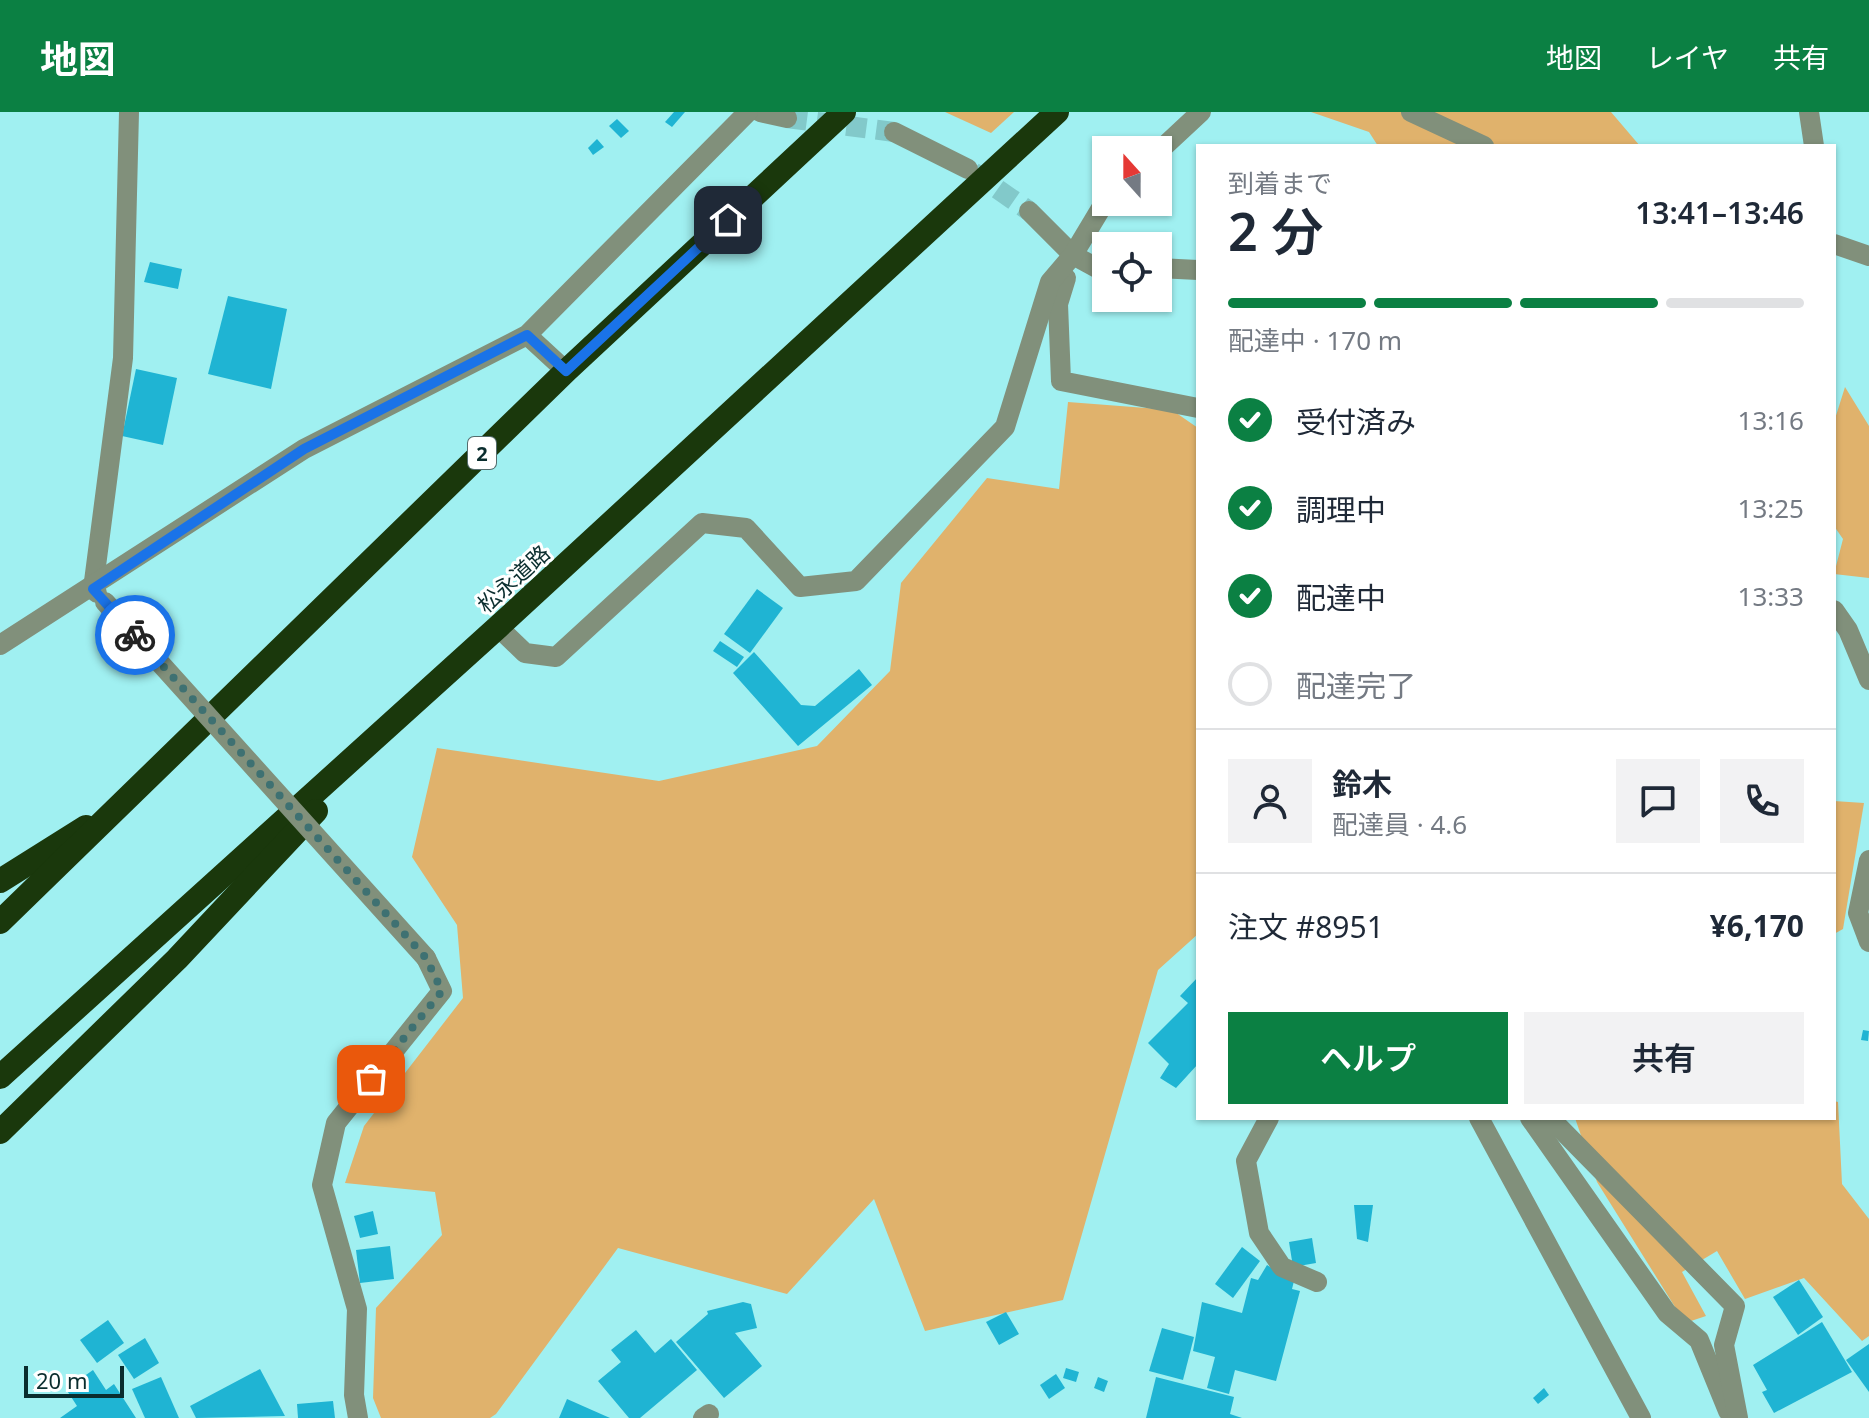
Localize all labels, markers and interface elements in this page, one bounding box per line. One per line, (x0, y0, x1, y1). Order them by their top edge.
text: 地図 (40, 32, 116, 84)
text: 地図 (1546, 38, 1602, 76)
text: レイヤ (1646, 38, 1729, 76)
text: 共有 (1773, 38, 1829, 76)
north arrow (1092, 136, 1172, 216)
map controls (1092, 136, 1172, 312)
text: 到着まで (1228, 165, 1332, 201)
pin (694, 186, 762, 254)
text: 13:41–13:46 (1635, 192, 1804, 233)
text: 2 分 (1228, 195, 1323, 266)
icon: home (706, 198, 750, 242)
button: locate (1092, 232, 1172, 312)
text: 配達中 · 170 m (1228, 322, 1402, 358)
icon: check (1228, 398, 1272, 442)
text: 受付済み (1296, 401, 1416, 442)
text: 13:16 (1738, 402, 1804, 438)
road number: 2 (468, 437, 496, 469)
icon: check (1228, 486, 1272, 530)
text: 調理中 (1296, 489, 1386, 530)
text: 13:25 (1738, 490, 1804, 526)
street label: 松永道路 (470, 537, 556, 619)
icon: check (1228, 574, 1272, 618)
text: 配達中 (1296, 577, 1386, 618)
text: 13:33 (1738, 578, 1804, 614)
courier (95, 595, 175, 675)
icon: bike (113, 613, 157, 657)
text: 配達完了 (1296, 665, 1416, 706)
button: person (1228, 759, 1312, 843)
button: chat (1616, 759, 1700, 843)
button: phone (1720, 759, 1804, 843)
text: 鈴木 (1332, 763, 1392, 804)
text: 配達員 · 4.6 (1332, 806, 1467, 842)
text: ¥6,170 (1710, 905, 1804, 946)
text: 注文 #8951 (1228, 906, 1384, 947)
button: ヘルプ (1228, 1012, 1508, 1104)
button: 共有 (1524, 1012, 1804, 1104)
pin (337, 1045, 405, 1113)
icon: bag (349, 1057, 393, 1101)
scale bar (24, 1362, 124, 1398)
text: 20 m (36, 1365, 87, 1395)

